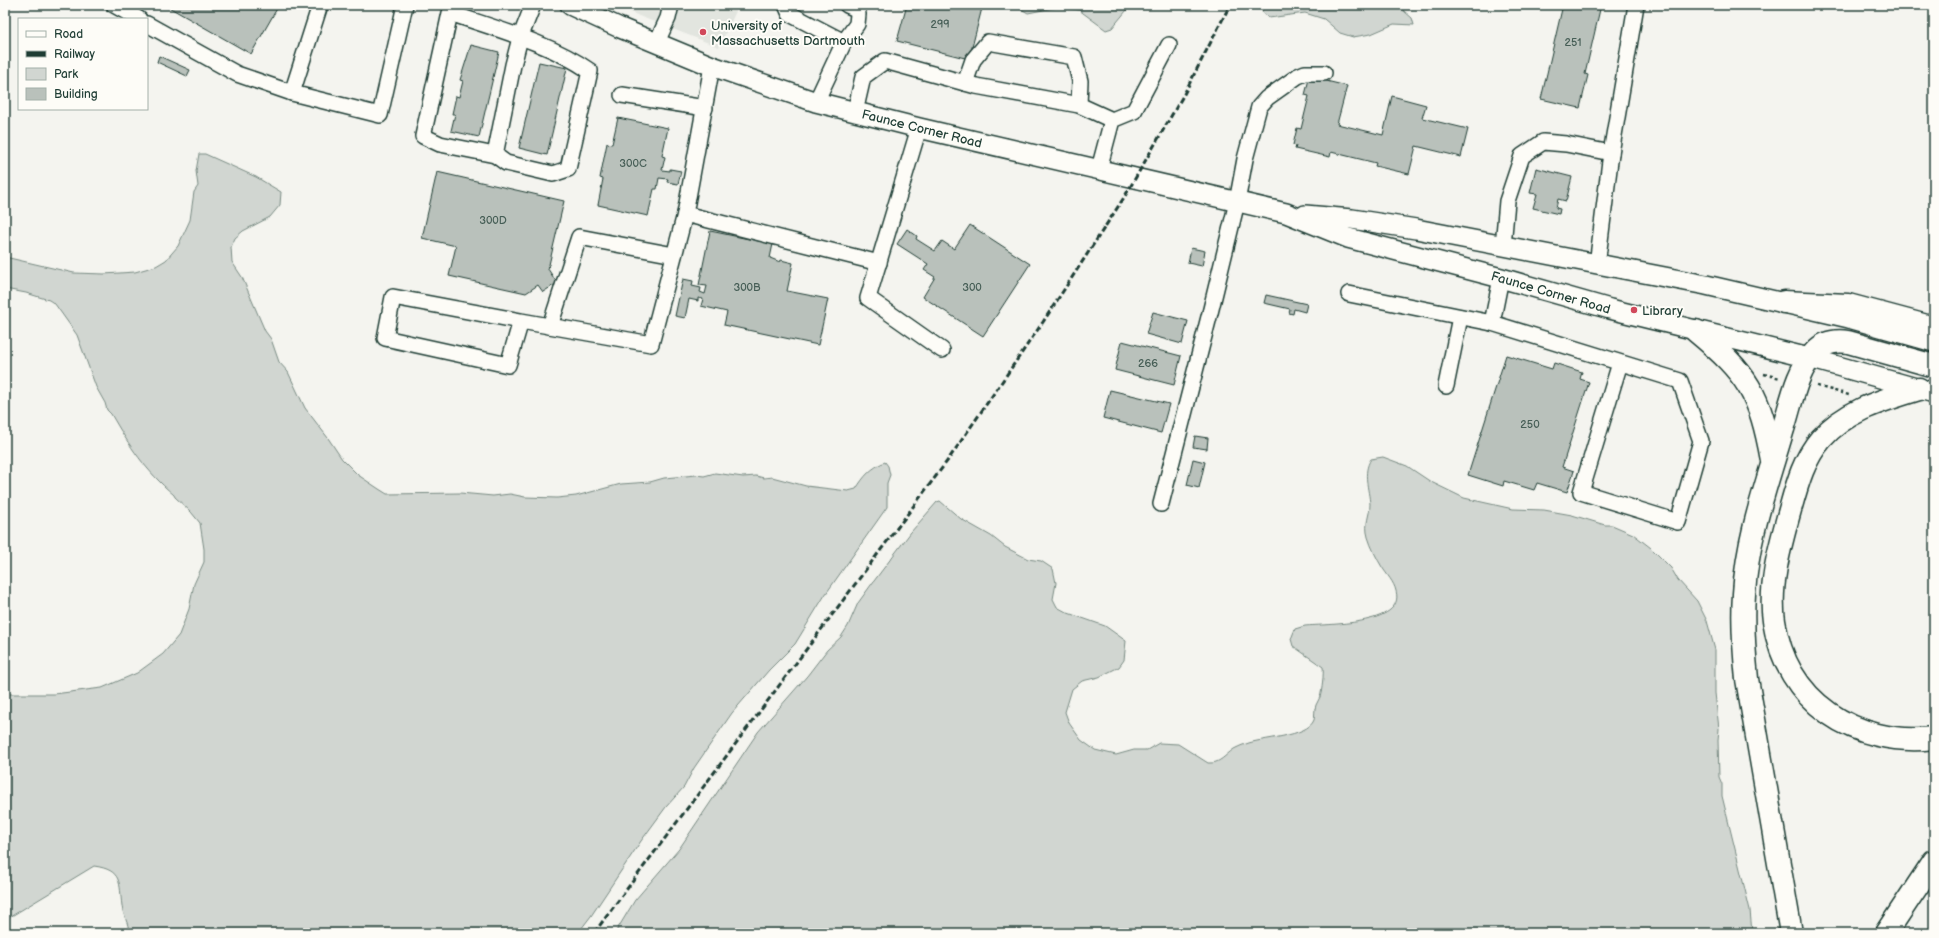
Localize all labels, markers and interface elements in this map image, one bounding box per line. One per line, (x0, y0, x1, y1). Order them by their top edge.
legend (18, 18, 148, 110)
place label: University of Massachusetts Dartmouth (711, 18, 865, 49)
house number: 299 (930, 18, 950, 31)
text: Road (54, 27, 83, 42)
marker: University of Massachusetts Dartmouth (698, 27, 708, 37)
house number: 251 (1564, 36, 1582, 49)
text: Railway (54, 47, 96, 62)
text: Park (54, 67, 78, 82)
text: Building (54, 87, 98, 102)
street label: Faunce Corner Road (860, 106, 984, 152)
house number: 300C (619, 157, 647, 170)
house number: 300D (479, 214, 507, 227)
street label: Faunce Corner Road (1489, 268, 1612, 318)
house number: 300B (733, 281, 761, 294)
house number: 300 (962, 281, 982, 294)
place label: Library (1642, 303, 1683, 319)
marker: Library (1629, 305, 1639, 315)
house number: 266 (1138, 357, 1158, 370)
house number: 250 (1520, 418, 1540, 431)

